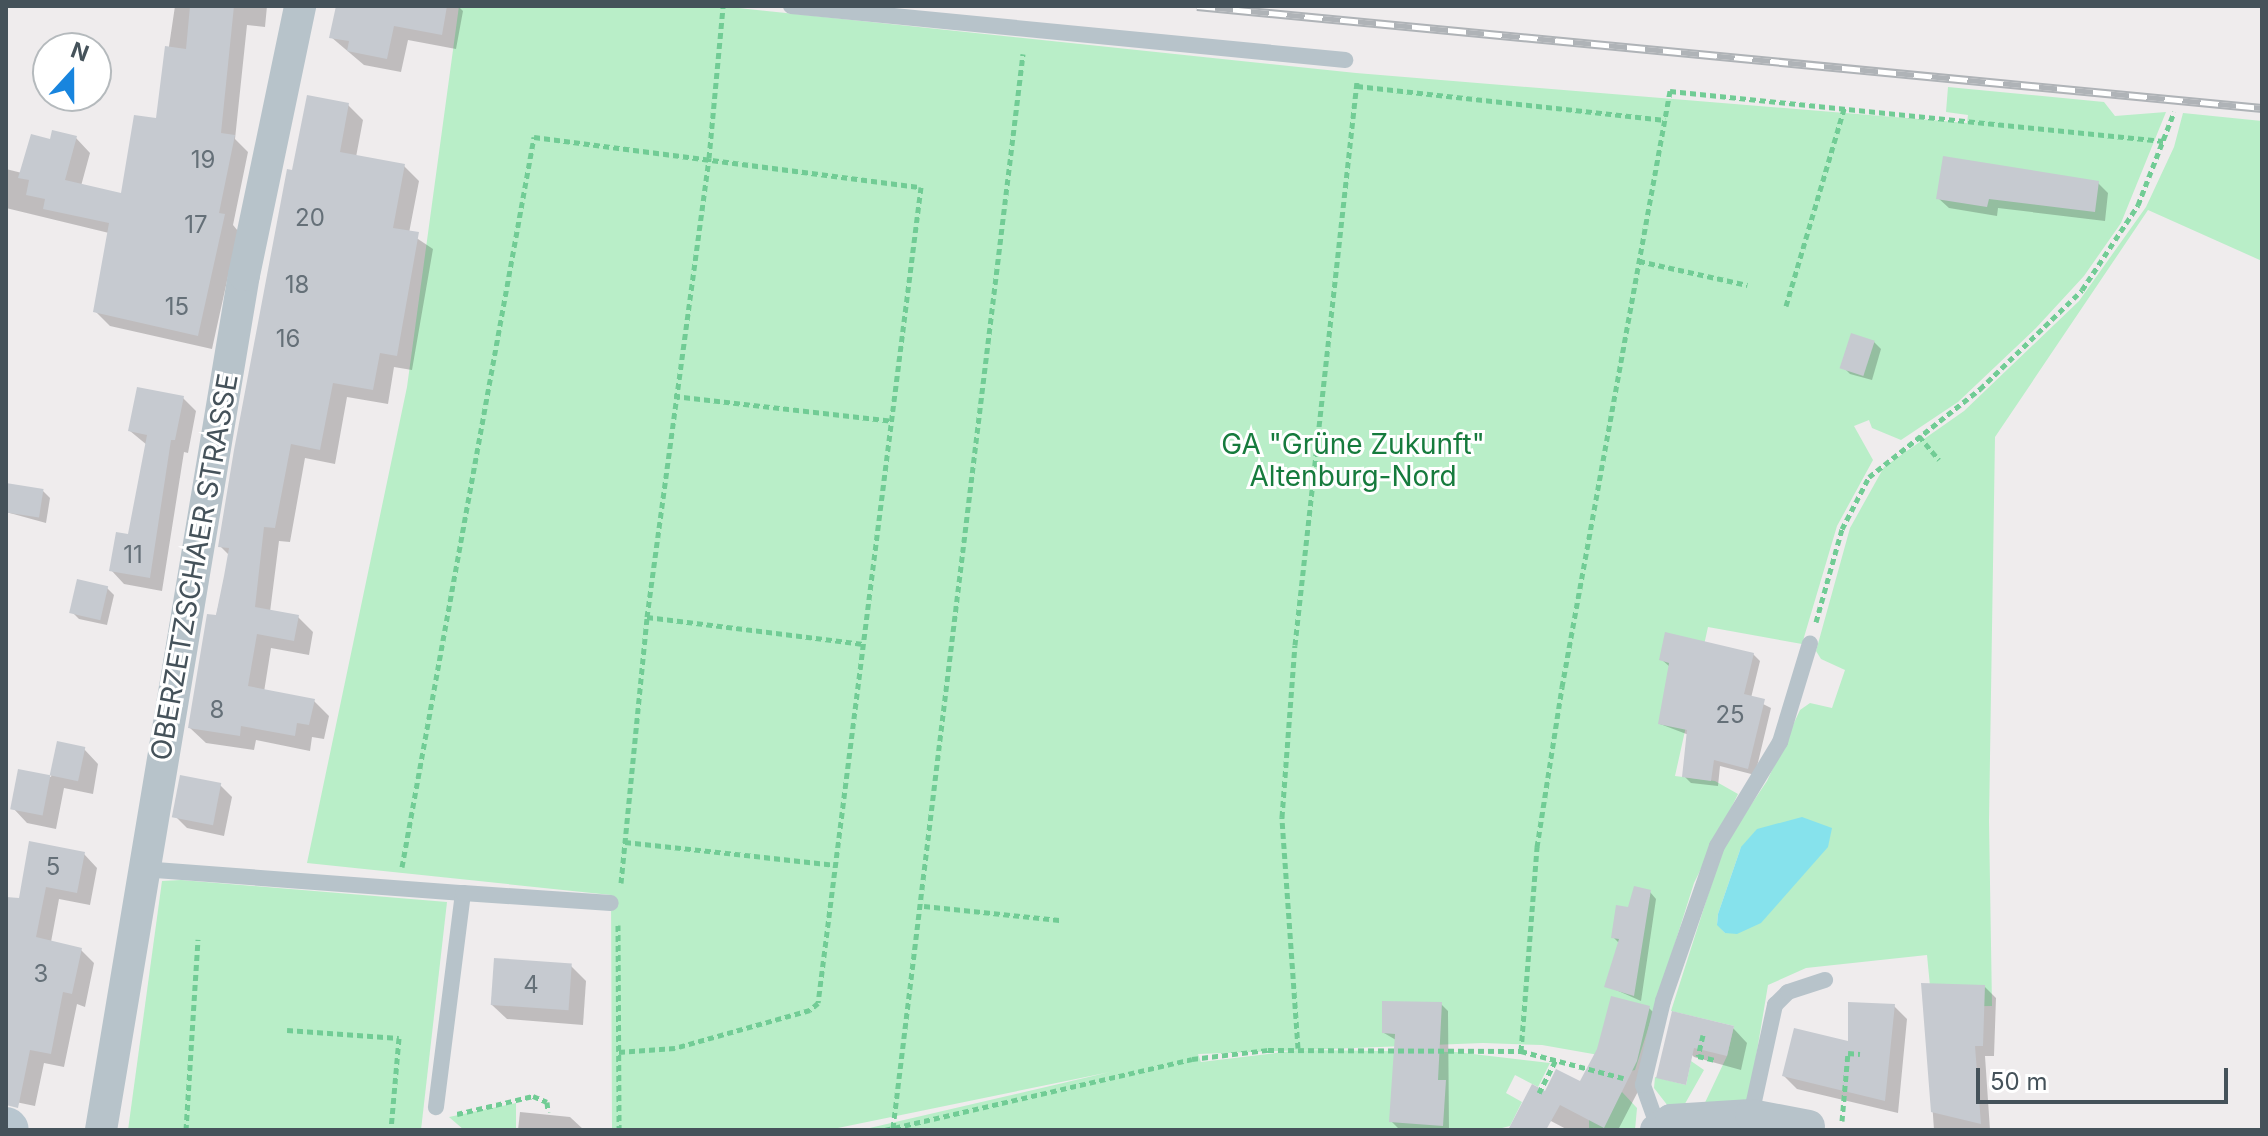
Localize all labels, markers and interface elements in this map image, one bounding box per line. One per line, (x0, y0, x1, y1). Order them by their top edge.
north arrow (32, 32, 112, 112)
text: N (67, 36, 92, 67)
house number: 19 (191, 146, 215, 174)
house number: 20 (295, 204, 325, 232)
house number: 17 (184, 211, 208, 239)
house number: 18 (285, 271, 309, 299)
house number: 15 (165, 293, 189, 321)
house number: 16 (276, 325, 300, 353)
street label: OBERZETZSCHAER STRASSE (143, 371, 245, 763)
park label: GA "Grüne Zukunft" Altenburg-Nord (1221, 427, 1485, 493)
house number: 11 (123, 541, 143, 569)
house number: 8 (210, 696, 224, 724)
house number: 25 (1715, 701, 1745, 729)
house number: 5 (46, 853, 60, 881)
house number: 3 (34, 960, 48, 988)
house number: 4 (523, 971, 539, 999)
scale bar (1980, 1052, 2232, 1102)
text: 50 m (1990, 1067, 2048, 1096)

